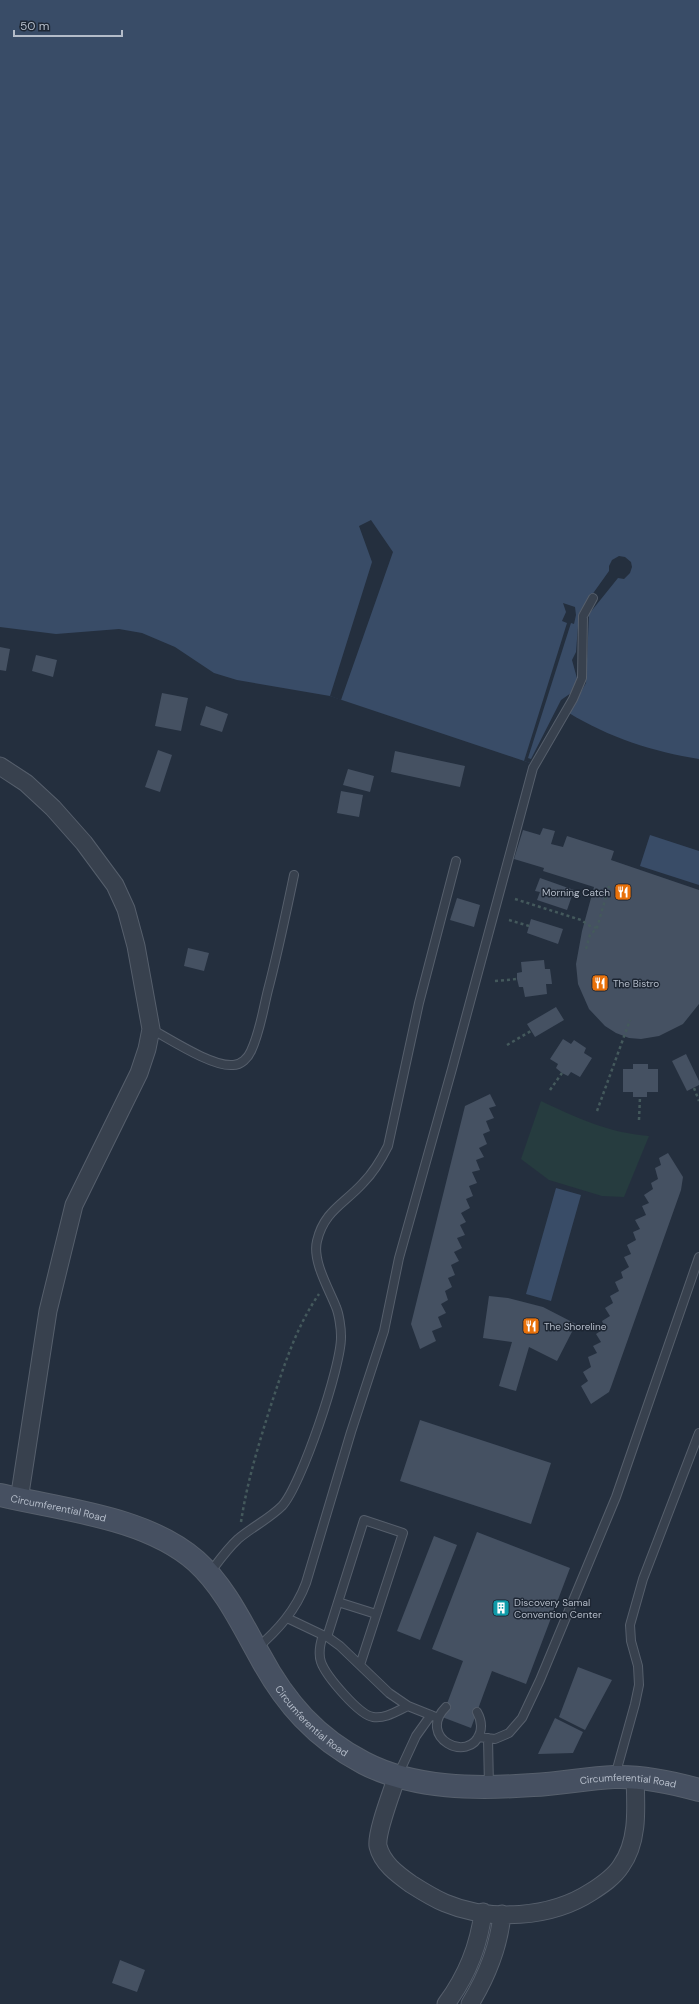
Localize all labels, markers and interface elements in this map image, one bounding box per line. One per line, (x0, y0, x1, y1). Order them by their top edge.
scale bar (14, 12, 122, 38)
text: 50 m (20, 18, 49, 34)
restaurant icon: Morning Catch (613, 882, 633, 902)
place label: Morning Catch (542, 886, 610, 899)
restaurant icon: The Bistro (590, 973, 610, 993)
place label: The Bistro (613, 977, 659, 990)
restaurant icon: The Shoreline (521, 1316, 541, 1336)
place label: The Shoreline (544, 1320, 607, 1333)
street label: Circumferential Road (10, 1491, 108, 1524)
place label: Discovery Samal Convention Center (514, 1596, 602, 1621)
building icon: Discovery Samal Convention Center (491, 1598, 511, 1618)
street label: Circumferential Road (273, 1682, 351, 1759)
street label: Circumferential Road (579, 1770, 678, 1790)

